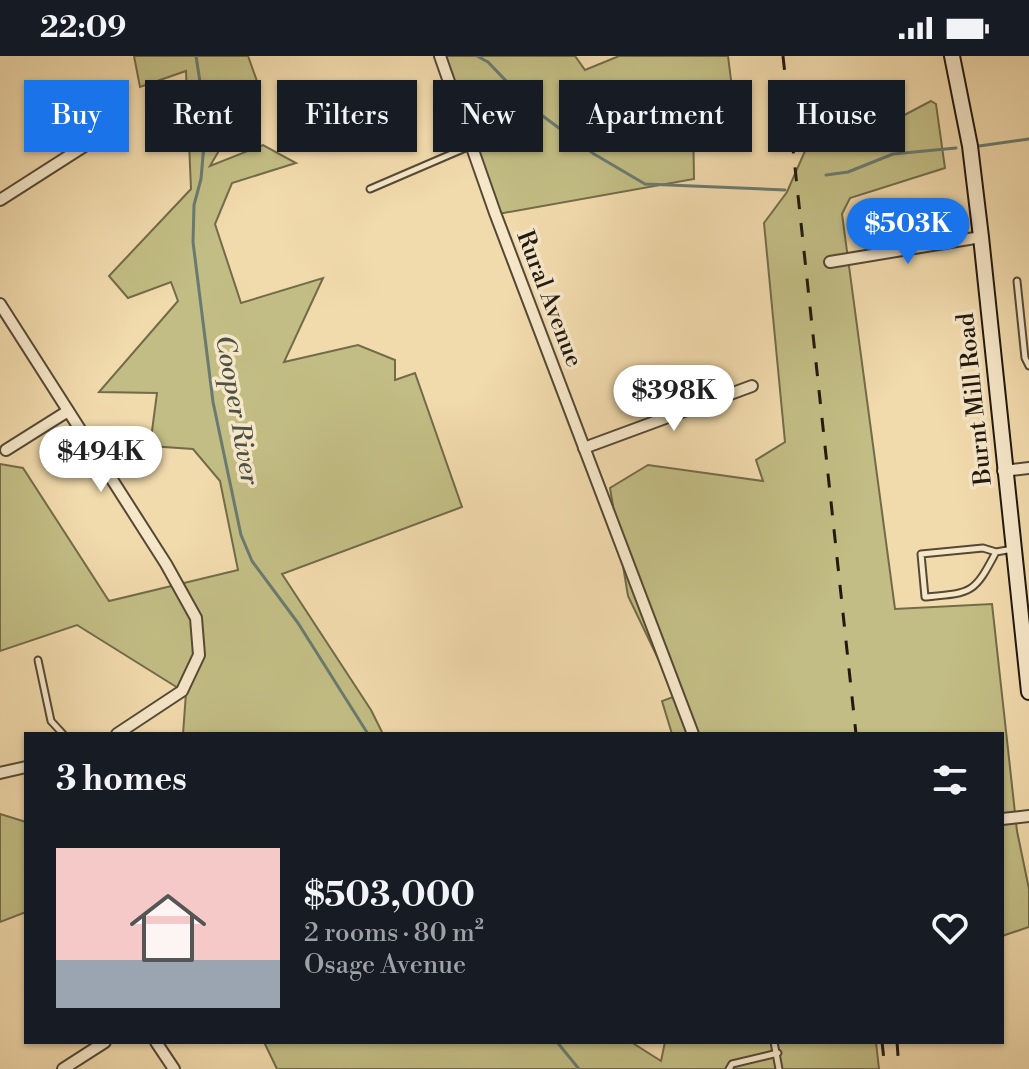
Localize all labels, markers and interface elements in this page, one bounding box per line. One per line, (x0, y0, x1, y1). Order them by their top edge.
text: 22:09 (40, 9, 126, 47)
chip: Buy (24, 80, 129, 152)
chip: Rent (145, 80, 261, 152)
chip: Filters (277, 80, 417, 152)
chip: New (433, 80, 543, 152)
chip: Apartment (559, 80, 752, 152)
chip: House (768, 80, 905, 152)
pin: $503K (852, 198, 964, 266)
text: $503K (864, 208, 952, 240)
street label: Rural Avenue (509, 226, 589, 372)
street label: Burnt Mill Road (951, 311, 999, 488)
water label: Cooper River (208, 333, 266, 488)
pin: $398K (618, 365, 730, 433)
text: $398K (631, 375, 717, 407)
pin: $494K (45, 426, 157, 494)
text: $494K (57, 436, 145, 468)
icon: filters (928, 758, 972, 802)
text: 3 homes (56, 759, 187, 801)
text: $503,000 (304, 875, 475, 917)
icon: home (120, 880, 216, 976)
icon: heart (928, 906, 972, 950)
text: 2 rooms · 80 m² (304, 917, 484, 949)
text: Osage Avenue (304, 949, 466, 981)

